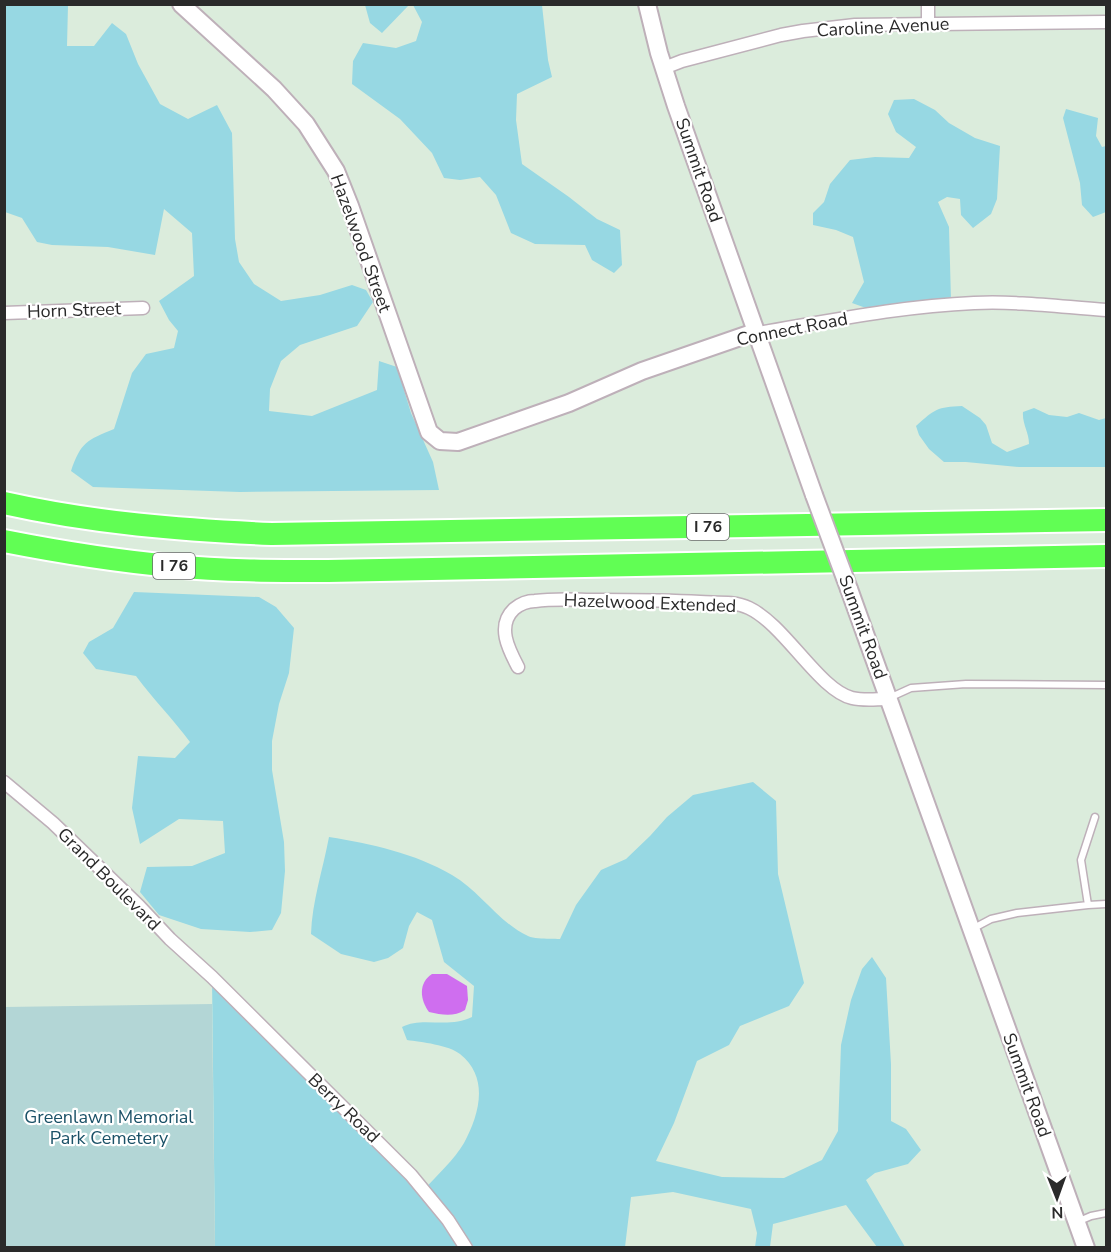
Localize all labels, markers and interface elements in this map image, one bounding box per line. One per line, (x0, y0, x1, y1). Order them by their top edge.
street label: Caroline Avenue (816, 12, 950, 42)
street label: Summit Road (670, 115, 728, 225)
street label: Hazelwood Street (325, 171, 397, 316)
street label: Horn Street (27, 296, 122, 324)
street label: Connect Road (734, 306, 850, 352)
road number: I 76 (687, 514, 729, 540)
road number: I 76 (153, 553, 195, 579)
street label: Summit Road (833, 572, 893, 682)
street label: Hazelwood Extended (563, 588, 737, 618)
street label: Grand Boulevard (52, 822, 166, 936)
street label: Summit Road (997, 1030, 1057, 1140)
street label: Berry Road (303, 1068, 385, 1148)
park label: Greenlawn Memorial Park Cemetery (24, 1105, 194, 1150)
north arrow (1027, 1168, 1087, 1228)
text: N (1051, 1201, 1063, 1223)

